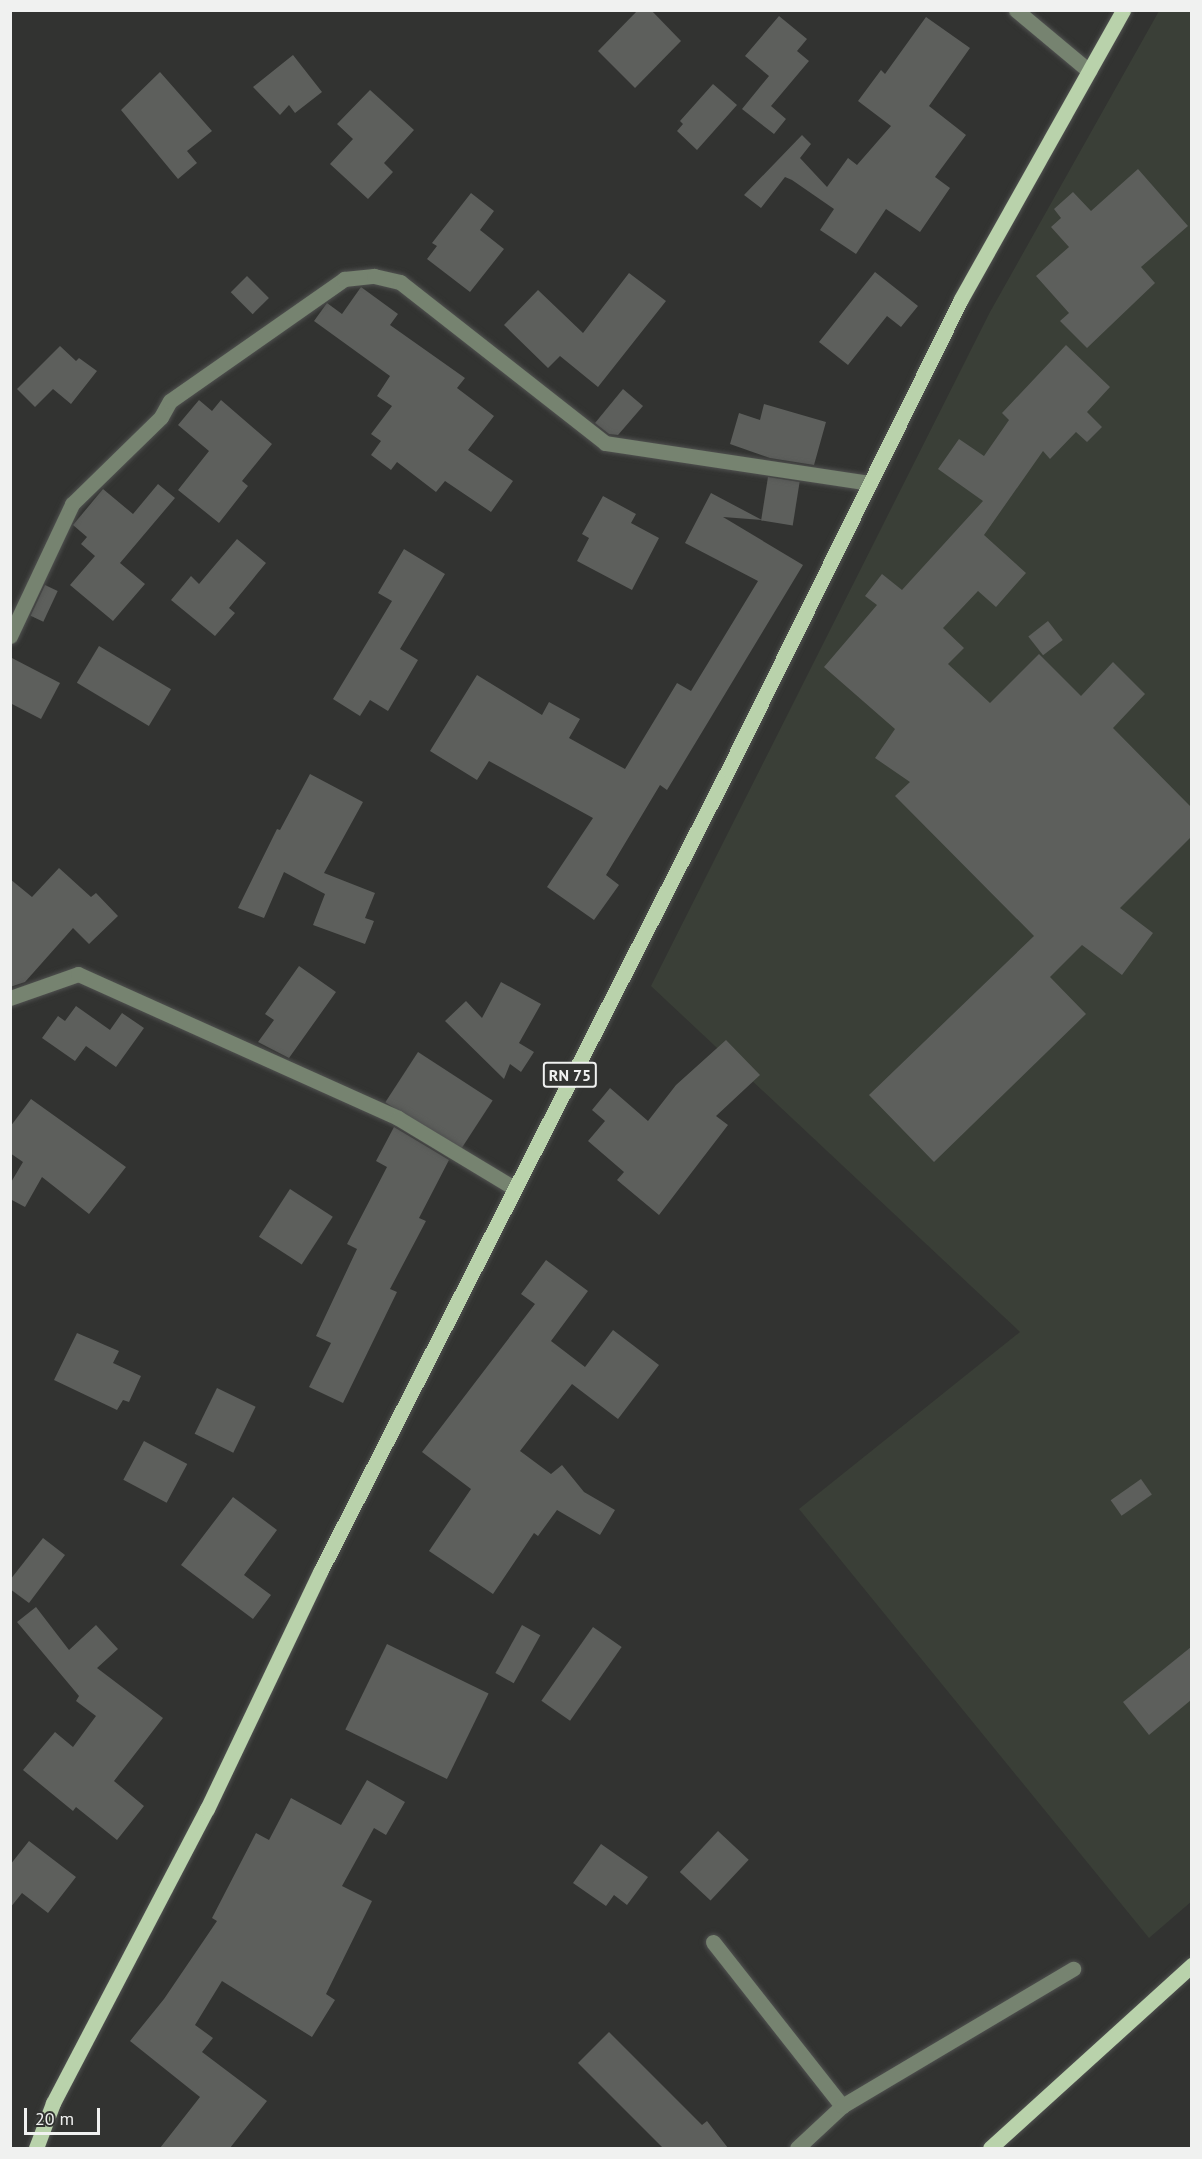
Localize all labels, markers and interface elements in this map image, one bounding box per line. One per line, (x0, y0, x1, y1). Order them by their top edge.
road number: RN 75 (542, 1062, 598, 1088)
scale bar (27, 2096, 104, 2134)
text: 20 m (35, 2107, 74, 2130)

